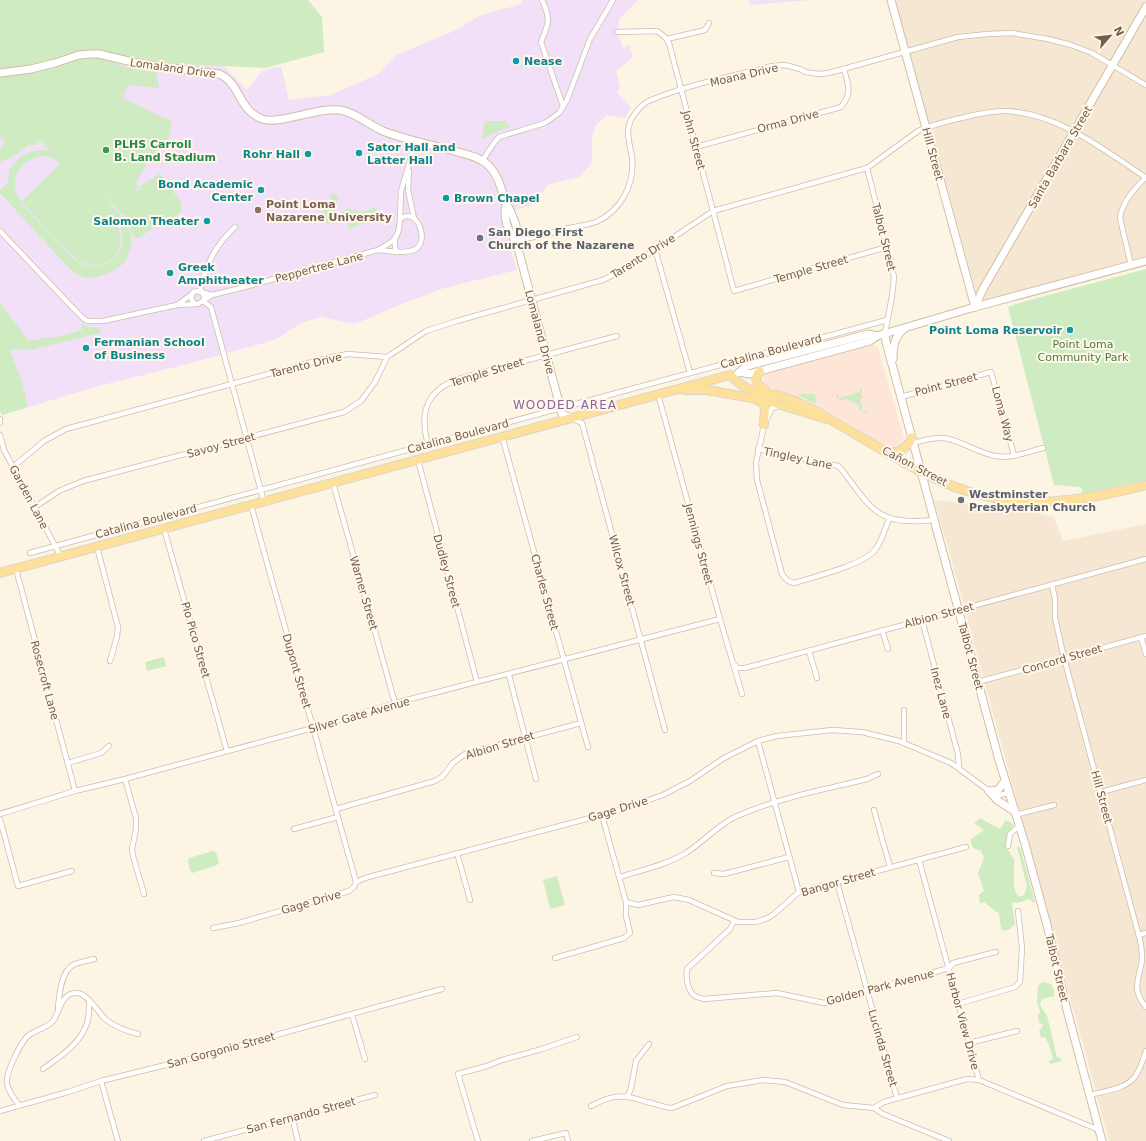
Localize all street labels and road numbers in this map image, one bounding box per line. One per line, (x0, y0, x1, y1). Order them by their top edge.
street label: Lomaland Drive (129, 56, 217, 81)
street label: Moana Drive (709, 61, 780, 90)
street label: Santa Barbara Street (1026, 103, 1095, 211)
street label: Orma Drive (756, 107, 821, 136)
street label: John Street (679, 108, 708, 172)
street label: Hill Street (919, 126, 946, 183)
street label: Talbot Street (869, 201, 898, 273)
street label: Tarento Drive (608, 231, 678, 282)
street label: Peppertree Lane (274, 249, 365, 285)
street label: Temple Street (772, 253, 850, 286)
street label: Lomaland Drive (522, 289, 557, 376)
street label: Catalina Boulevard (719, 332, 823, 371)
street label: Tarento Drive (268, 350, 344, 381)
street label: Temple Street (448, 355, 526, 390)
street label: Point Street (913, 370, 979, 399)
street label: Loma Way (989, 385, 1016, 444)
street label: Catalina Boulevard (406, 417, 510, 456)
street label: Savoy Street (185, 430, 257, 461)
street label: Cañon Street (880, 444, 950, 489)
street label: Tingley Lane (761, 445, 834, 472)
street label: Garden Lane (6, 463, 51, 532)
street label: Jennings Street (681, 501, 716, 587)
street label: Catalina Boulevard (94, 502, 198, 541)
street label: Dudley Street (430, 533, 463, 610)
street label: Wilcox Street (606, 533, 637, 608)
street label: Charles Street (528, 553, 561, 632)
street label: Warner Street (347, 555, 380, 632)
street label: Pio Pico Street (178, 600, 213, 680)
street label: Albion Street (903, 600, 976, 631)
street label: Talbot Street (955, 620, 986, 692)
street label: Dupont Street (280, 632, 314, 711)
street label: Rosecroft Lane (28, 639, 61, 721)
street label: Concord Street (1021, 642, 1104, 677)
street label: Inez Lane (927, 666, 954, 721)
street label: Silver Gate Avenue (307, 695, 412, 736)
street label: Albion Street (464, 729, 537, 762)
street label: Hill Street (1088, 769, 1115, 826)
street label: Gage Drive (587, 794, 650, 825)
street label: Bangor Street (800, 866, 877, 899)
street label: Gage Drive (280, 888, 343, 917)
street label: Talbot Street (1042, 932, 1071, 1004)
street label: Golden Park Avenue (825, 967, 935, 1008)
street label: Harbor View Drive (943, 971, 982, 1071)
street label: Lucinda Street (865, 1008, 900, 1089)
street label: San Gorgonio Street (166, 1030, 277, 1071)
street label: San Fernando Street (245, 1094, 358, 1136)

